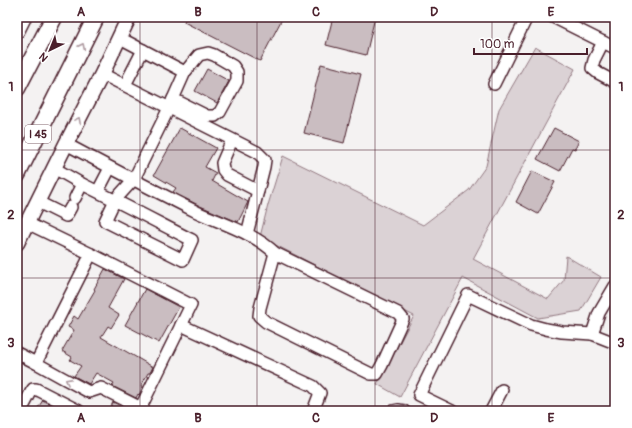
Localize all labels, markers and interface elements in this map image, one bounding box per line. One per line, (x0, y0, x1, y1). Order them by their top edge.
text: A (77, 4, 86, 20)
text: B (194, 4, 202, 20)
text: C (312, 4, 320, 20)
text: D (430, 4, 438, 20)
text: E (548, 4, 555, 20)
north arrow (30, 30, 70, 70)
scale bar (474, 30, 587, 56)
text: 100 m (480, 37, 515, 52)
one-way arrow (77, 43, 84, 51)
text: N (36, 49, 51, 64)
text: 1 (8, 79, 14, 95)
text: 1 (618, 79, 624, 95)
one-way arrow (74, 117, 81, 124)
road number: I 45 (25, 125, 51, 143)
text: 2 (7, 207, 15, 223)
text: 2 (617, 207, 625, 223)
text: 3 (7, 335, 15, 351)
text: 3 (617, 335, 625, 351)
one-way arrow (65, 378, 72, 386)
text: A (77, 410, 86, 426)
text: B (194, 410, 202, 426)
text: C (312, 410, 320, 426)
text: D (430, 410, 438, 426)
text: E (548, 410, 555, 426)

